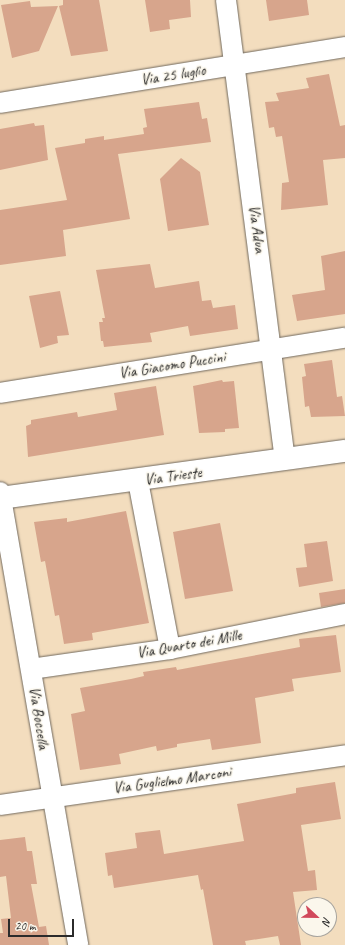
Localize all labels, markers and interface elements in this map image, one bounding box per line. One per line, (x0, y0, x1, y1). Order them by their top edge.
street label: Via 25 luglio (139, 60, 207, 90)
street label: Via Adua (244, 204, 270, 254)
street label: Via Giacomo Puccini (118, 347, 226, 383)
street label: Via Trieste (143, 463, 203, 489)
street label: Via Quarto dei Mille (135, 625, 243, 663)
street label: Via Boccella (25, 685, 53, 751)
street label: Via Guglielmo Marconi (112, 762, 232, 798)
north arrow (297, 897, 337, 937)
scale bar (10, 911, 76, 937)
text: N (319, 915, 335, 927)
text: 20 m (15, 918, 35, 934)

